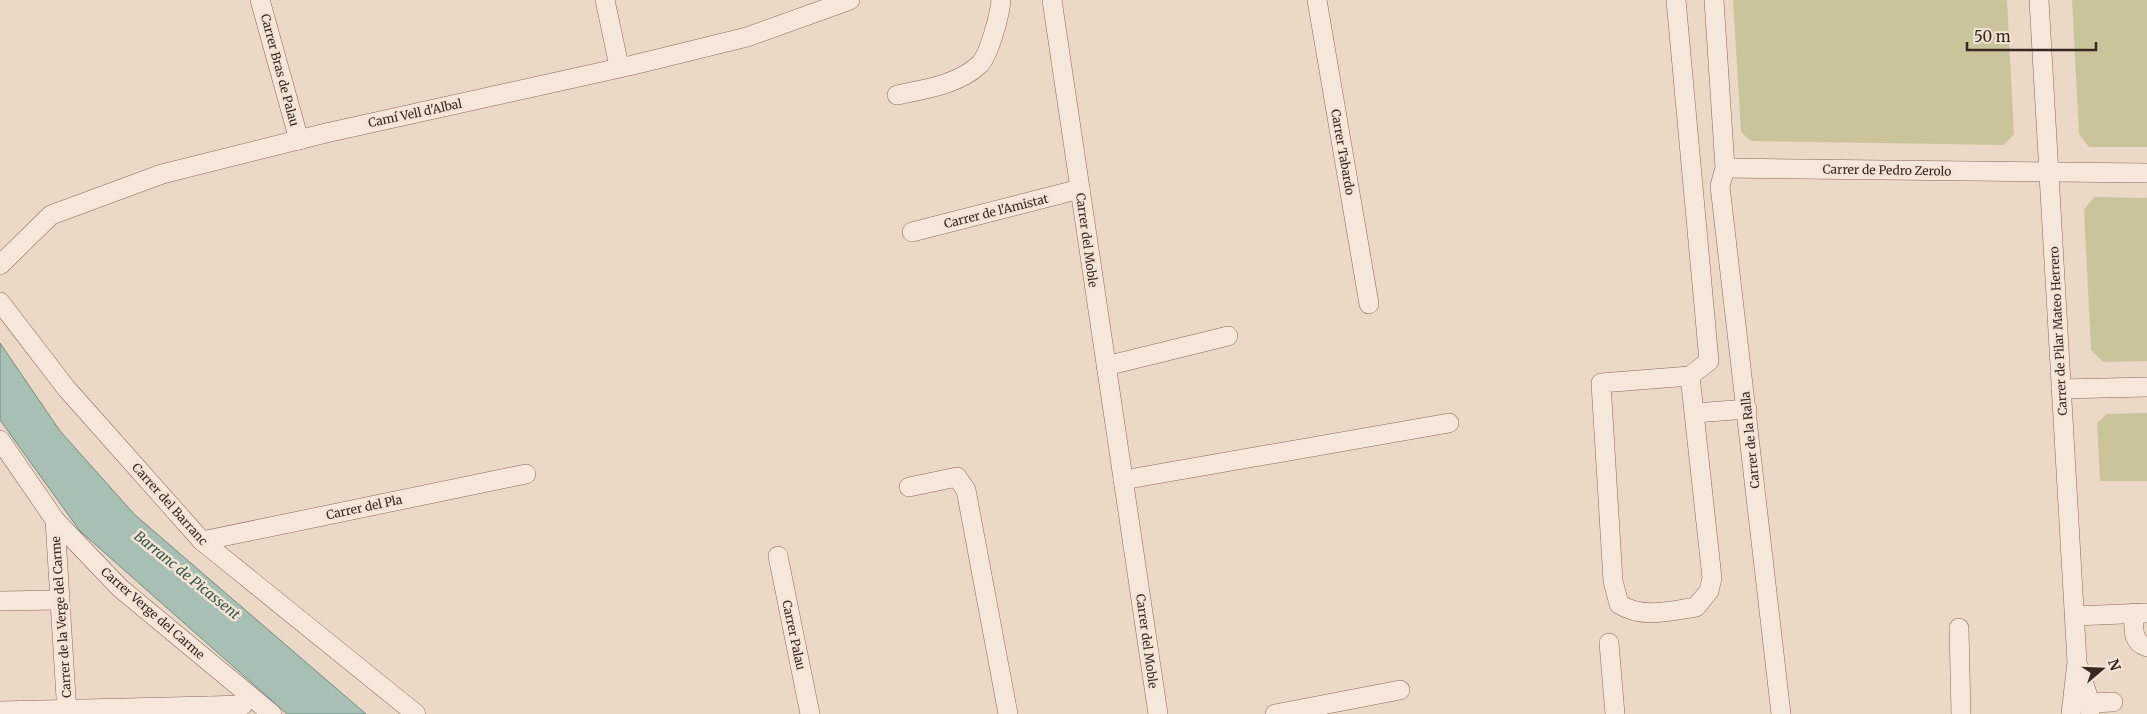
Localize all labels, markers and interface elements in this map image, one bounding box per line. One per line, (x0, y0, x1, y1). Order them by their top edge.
street label: Carrer Bras de Palau (258, 12, 302, 128)
scale bar (1967, 20, 2096, 52)
text: 50 m (1974, 27, 2011, 46)
street label: Camí Vell d'Albal (367, 96, 464, 130)
street label: Carrer Tabardo (1328, 108, 1358, 196)
street label: Carrer de Pedro Zerolo (1823, 161, 1951, 179)
street label: Carrer de l'Amistat (942, 191, 1050, 231)
street label: Carrer del Moble (1073, 192, 1101, 288)
street label: Carrer de Pilar Mateo Herrero (2046, 246, 2070, 416)
street label: Carrer de la Ralla (1737, 390, 1763, 489)
street label: Carrer del Barranc (129, 460, 211, 548)
street label: Carrer del Pla (325, 492, 404, 522)
water label: Barranc de Picassent (130, 527, 244, 623)
street label: Carrer de la Verge del Carme (48, 536, 74, 698)
street label: Carrer Verge del Carme (98, 564, 208, 662)
street label: Carrer del Moble (1133, 593, 1161, 689)
street label: Carrer Palau (779, 599, 809, 672)
north arrow (2077, 644, 2127, 694)
text: N (2104, 657, 2125, 673)

